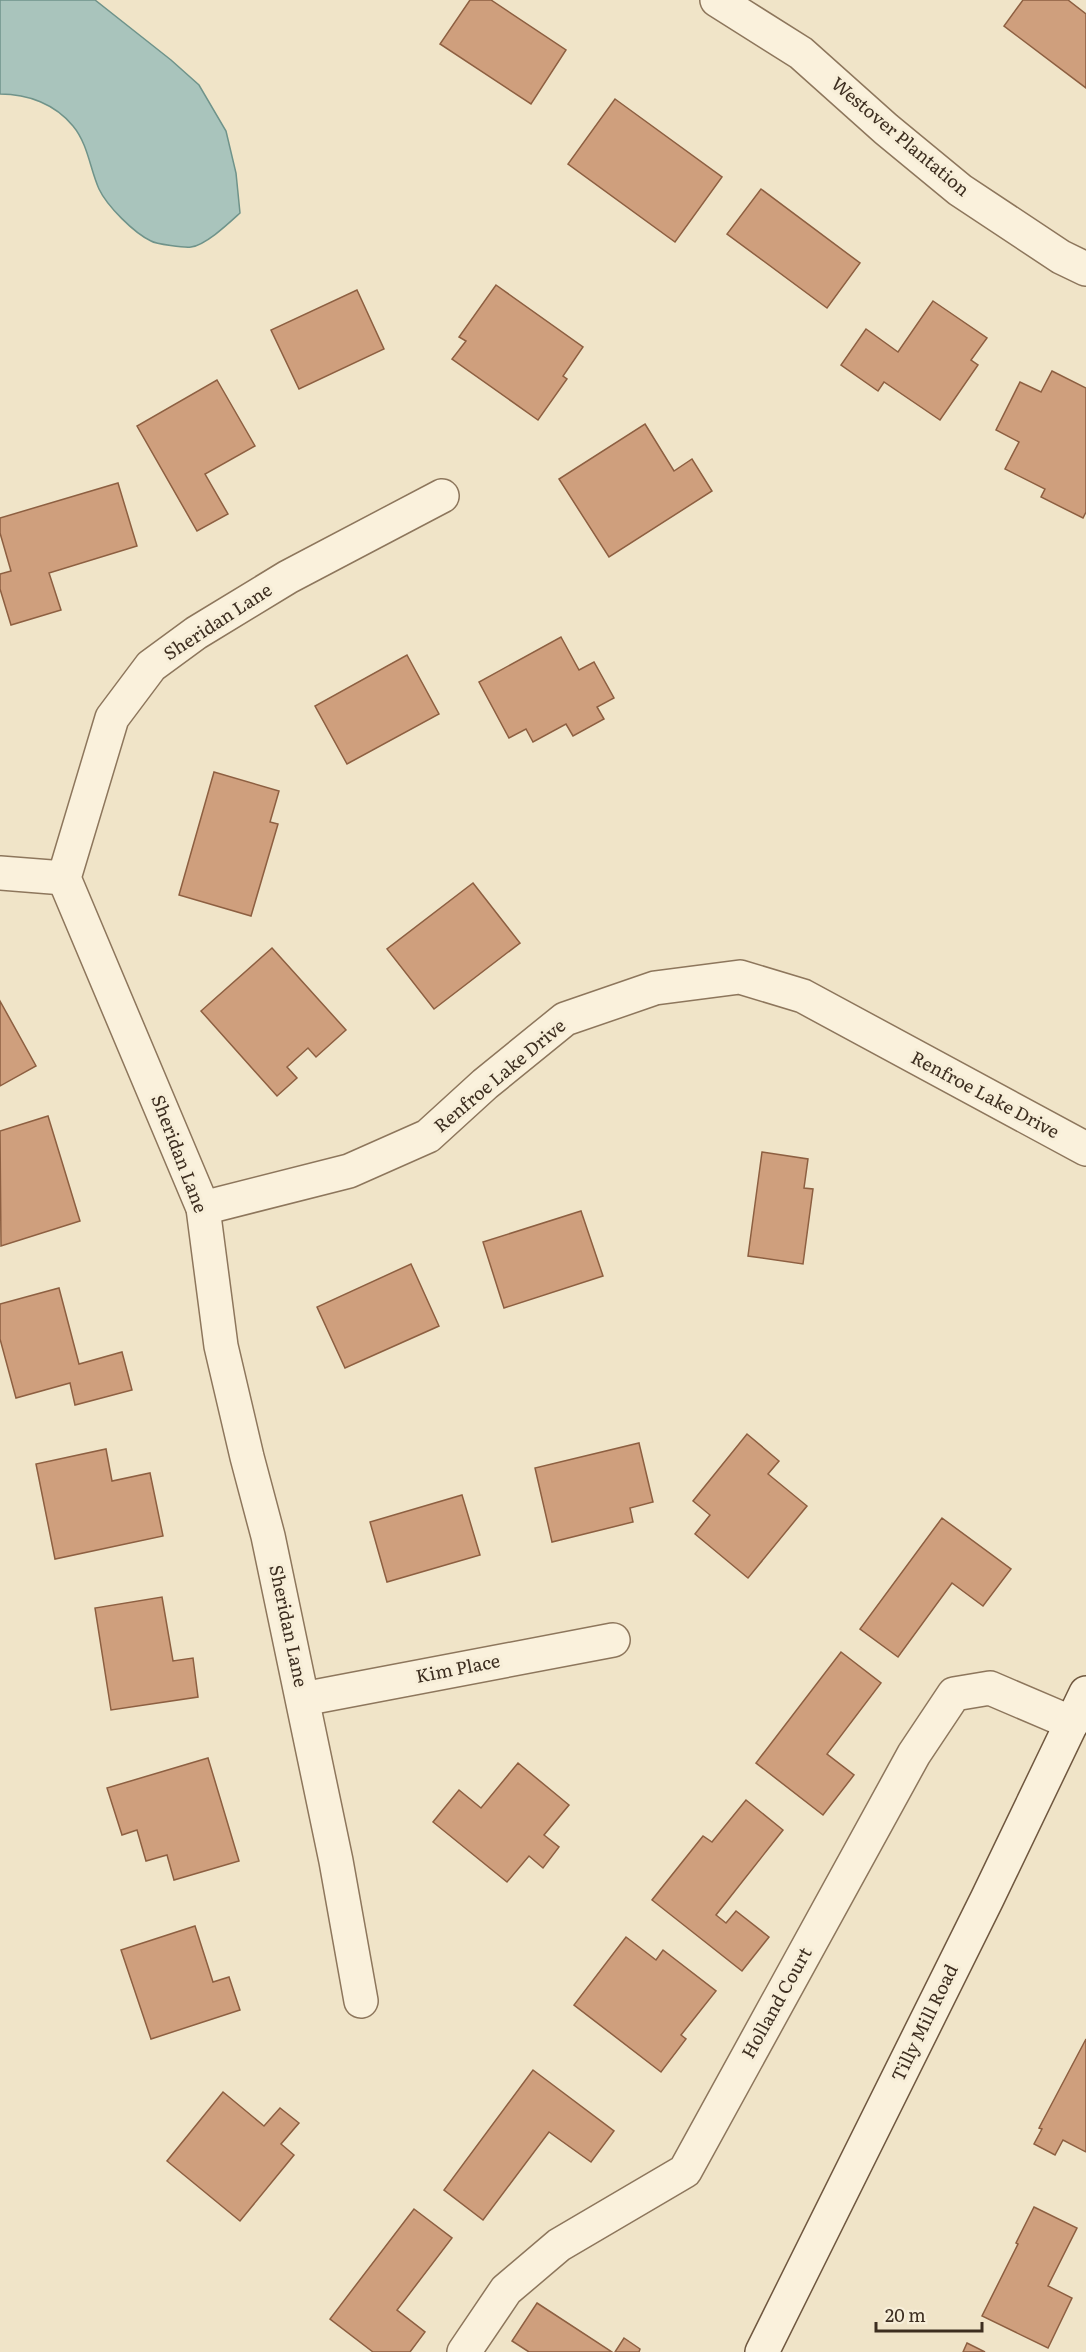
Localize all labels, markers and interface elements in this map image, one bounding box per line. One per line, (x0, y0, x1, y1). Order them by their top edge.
street label: Westover Plantation (826, 70, 976, 202)
street label: Sheridan Lane (158, 576, 277, 666)
street label: Renfroe Lake Drive (427, 1012, 571, 1138)
street label: Renfroe Lake Drive (907, 1043, 1065, 1144)
street label: Sheridan Lane (145, 1091, 215, 1216)
street label: Sheridan Lane (263, 1562, 316, 1689)
street label: Kim Place (413, 1646, 502, 1689)
street label: Holland Court (734, 1941, 818, 2063)
street label: Tilly Mill Road (884, 1959, 964, 2086)
scale bar (876, 2295, 982, 2333)
text: 20 m (885, 2301, 926, 2328)

